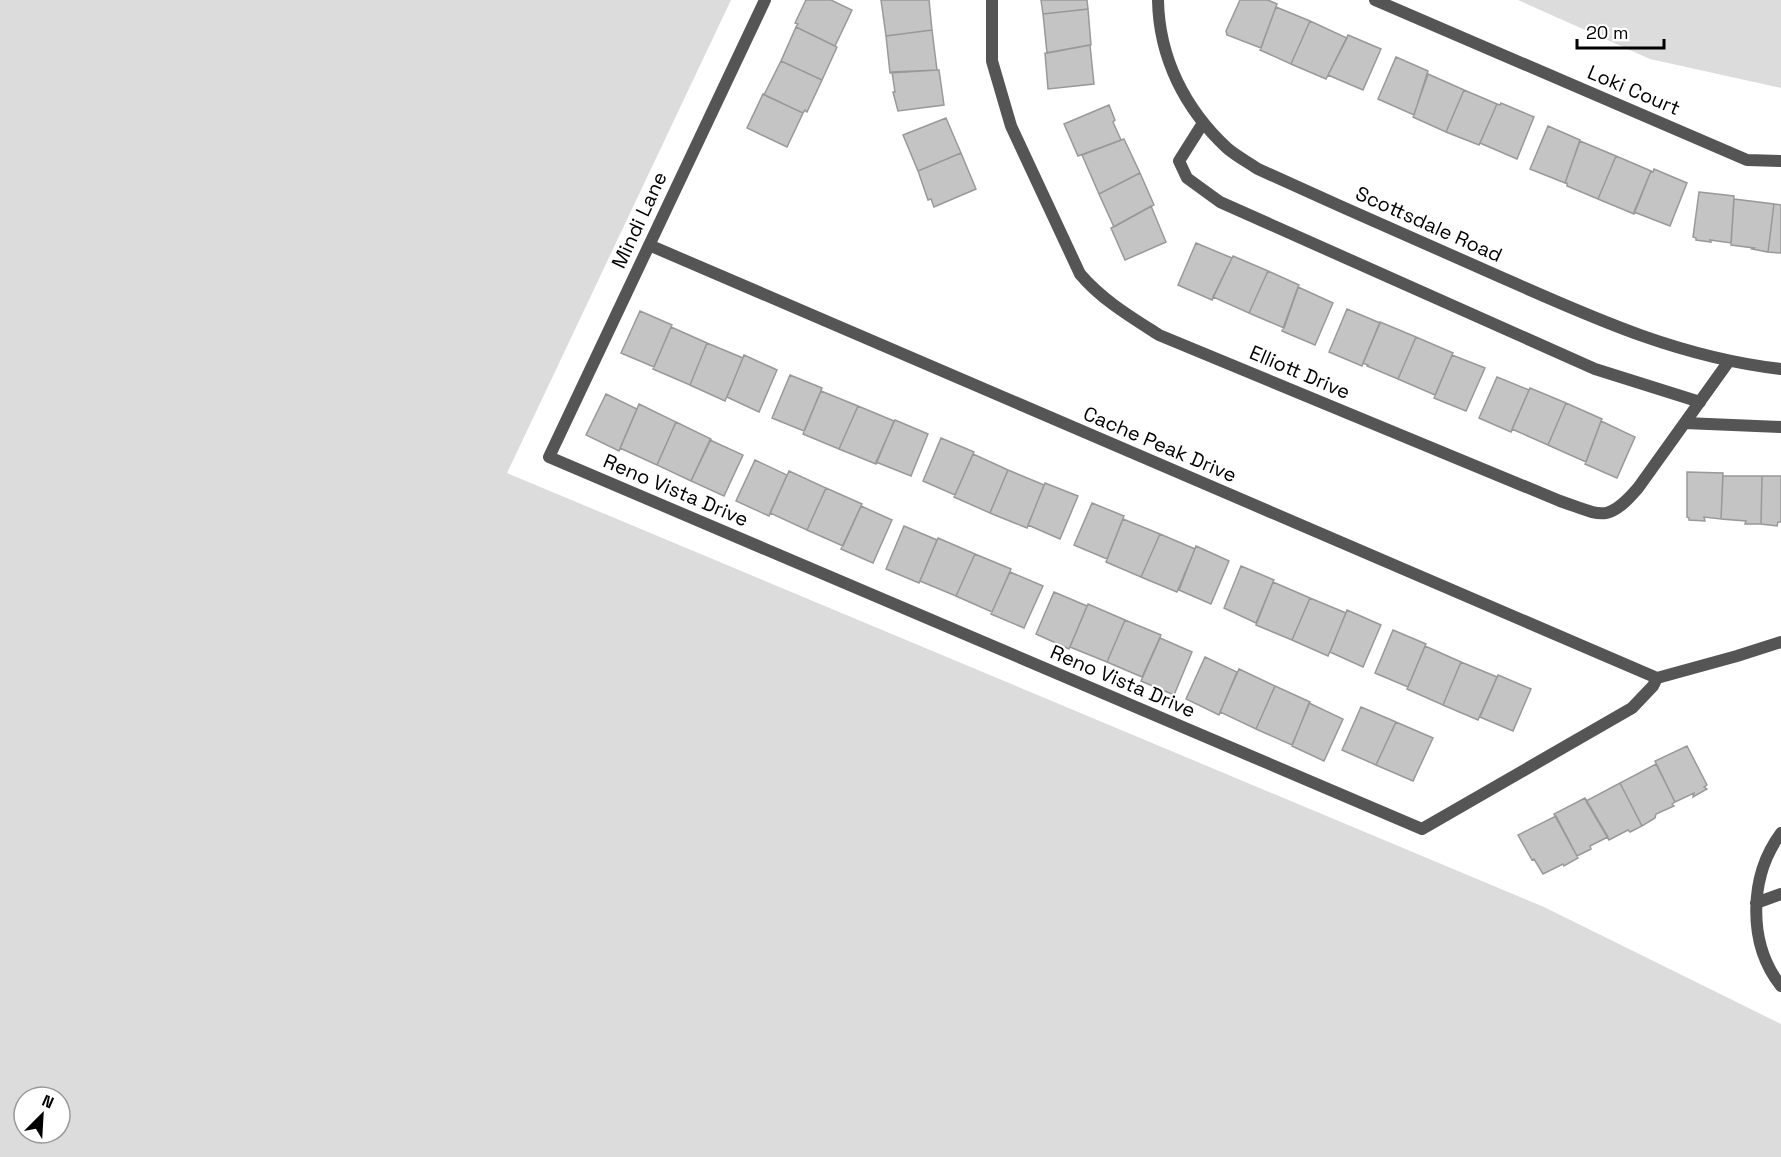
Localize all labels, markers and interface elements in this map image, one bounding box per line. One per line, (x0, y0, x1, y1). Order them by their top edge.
scale bar (1577, 12, 1664, 50)
text: 20 m (1586, 21, 1629, 44)
street label: Loki Court (1584, 59, 1684, 121)
street label: Mindi Lane (605, 167, 673, 273)
street label: Scottsdale Road (1351, 180, 1507, 268)
street label: Elliott Drive (1246, 339, 1354, 405)
street label: Cache Peak Drive (1079, 400, 1241, 488)
street label: Reno Vista Drive (599, 448, 753, 532)
street label: Reno Vista Drive (1046, 639, 1200, 723)
north arrow (12, 1085, 72, 1145)
text: N (39, 1090, 57, 1114)

